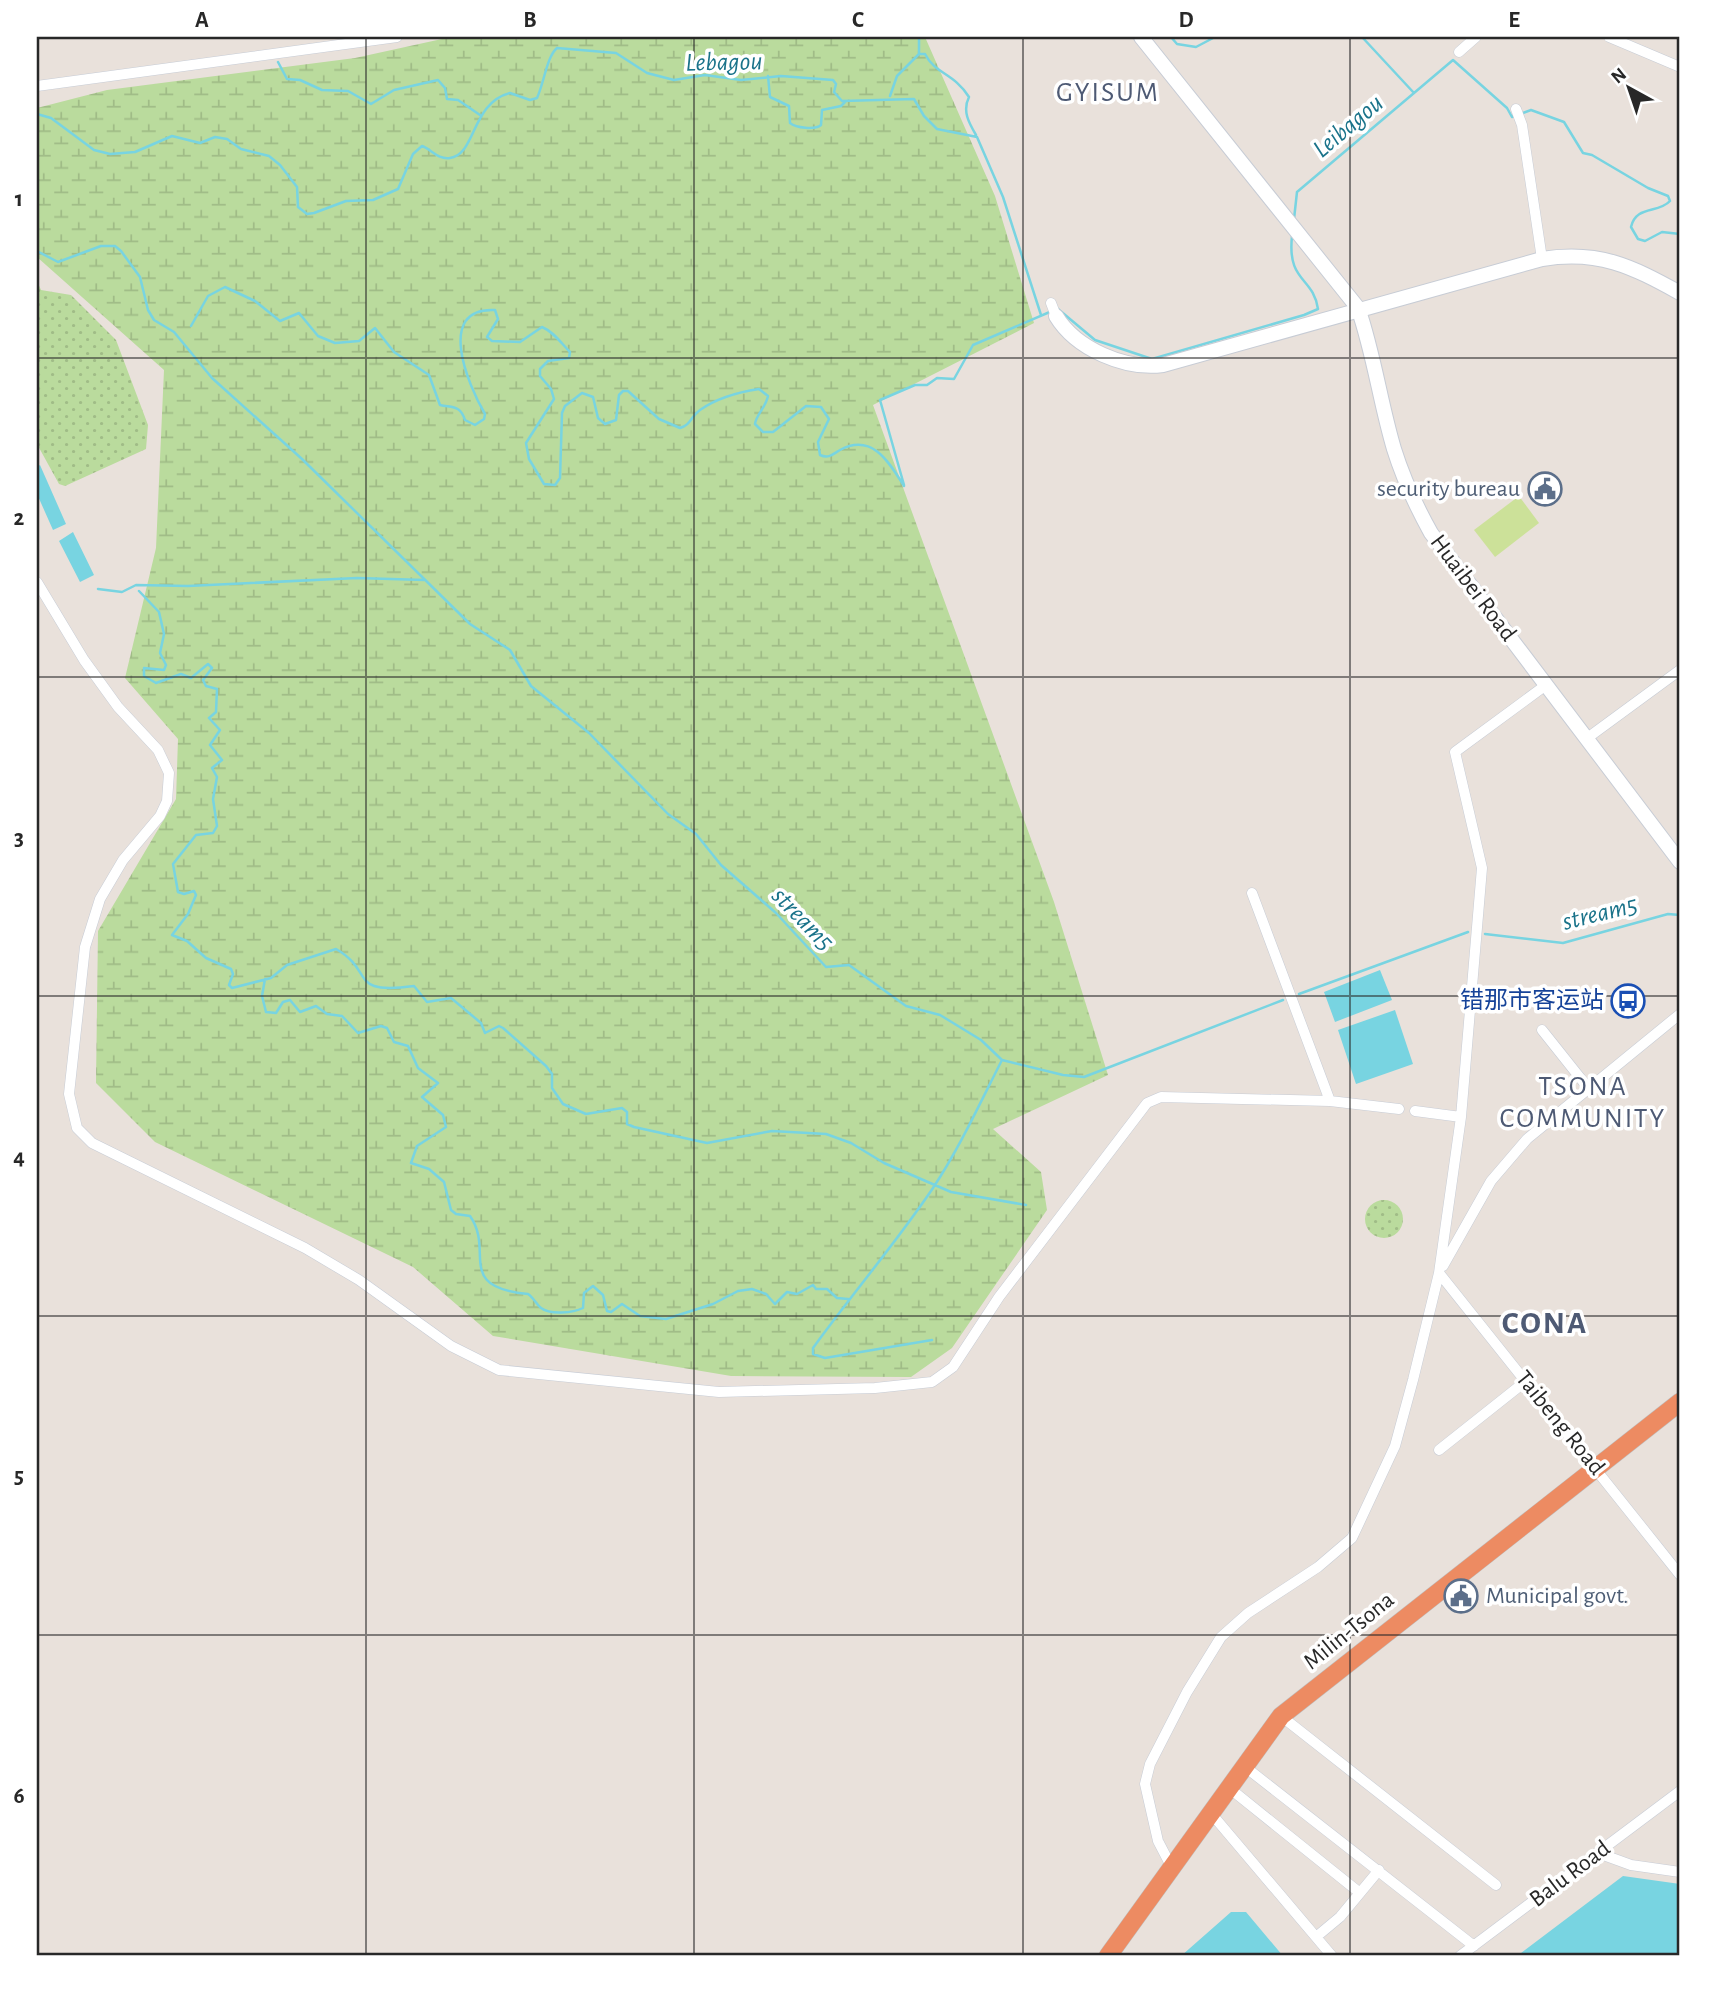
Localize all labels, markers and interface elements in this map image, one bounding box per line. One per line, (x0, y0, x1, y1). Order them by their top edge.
text: A (195, 9, 209, 32)
text: B (523, 9, 537, 32)
text: C (852, 9, 864, 32)
text: D (1178, 9, 1194, 32)
text: E (1508, 9, 1520, 32)
water label: Lebagou (685, 48, 763, 76)
north arrow (1594, 52, 1664, 122)
text: N (1608, 65, 1630, 88)
district label: GYISUM (1056, 79, 1160, 107)
water label: Leibagou (1308, 89, 1388, 163)
text: 1 (15, 188, 23, 211)
public building icon: security bureau (1526, 470, 1564, 508)
place label: security bureau (1377, 477, 1520, 501)
text: 2 (14, 507, 25, 530)
street label: Huaibei Road (1425, 530, 1521, 646)
text: 3 (14, 827, 24, 850)
water label: stream5 (767, 882, 839, 955)
water label: stream5 (1559, 891, 1640, 935)
bus stop icon: 错那市客运站 (1609, 982, 1647, 1020)
place label: 错那市客运站 (1460, 987, 1604, 1013)
district label: TSONA COMMUNITY (1500, 1073, 1666, 1133)
text: 4 (13, 1146, 25, 1169)
district label: CONA (1502, 1307, 1588, 1339)
street label: Taibeng Road (1511, 1366, 1609, 1480)
text: 5 (14, 1465, 24, 1488)
public building icon: Municipal govt. (1442, 1577, 1480, 1615)
place label: Municipal govt. (1486, 1584, 1629, 1608)
street label: Milin-Tsona (1299, 1587, 1399, 1675)
text: 6 (13, 1785, 25, 1808)
street label: Balu Road (1525, 1836, 1615, 1912)

